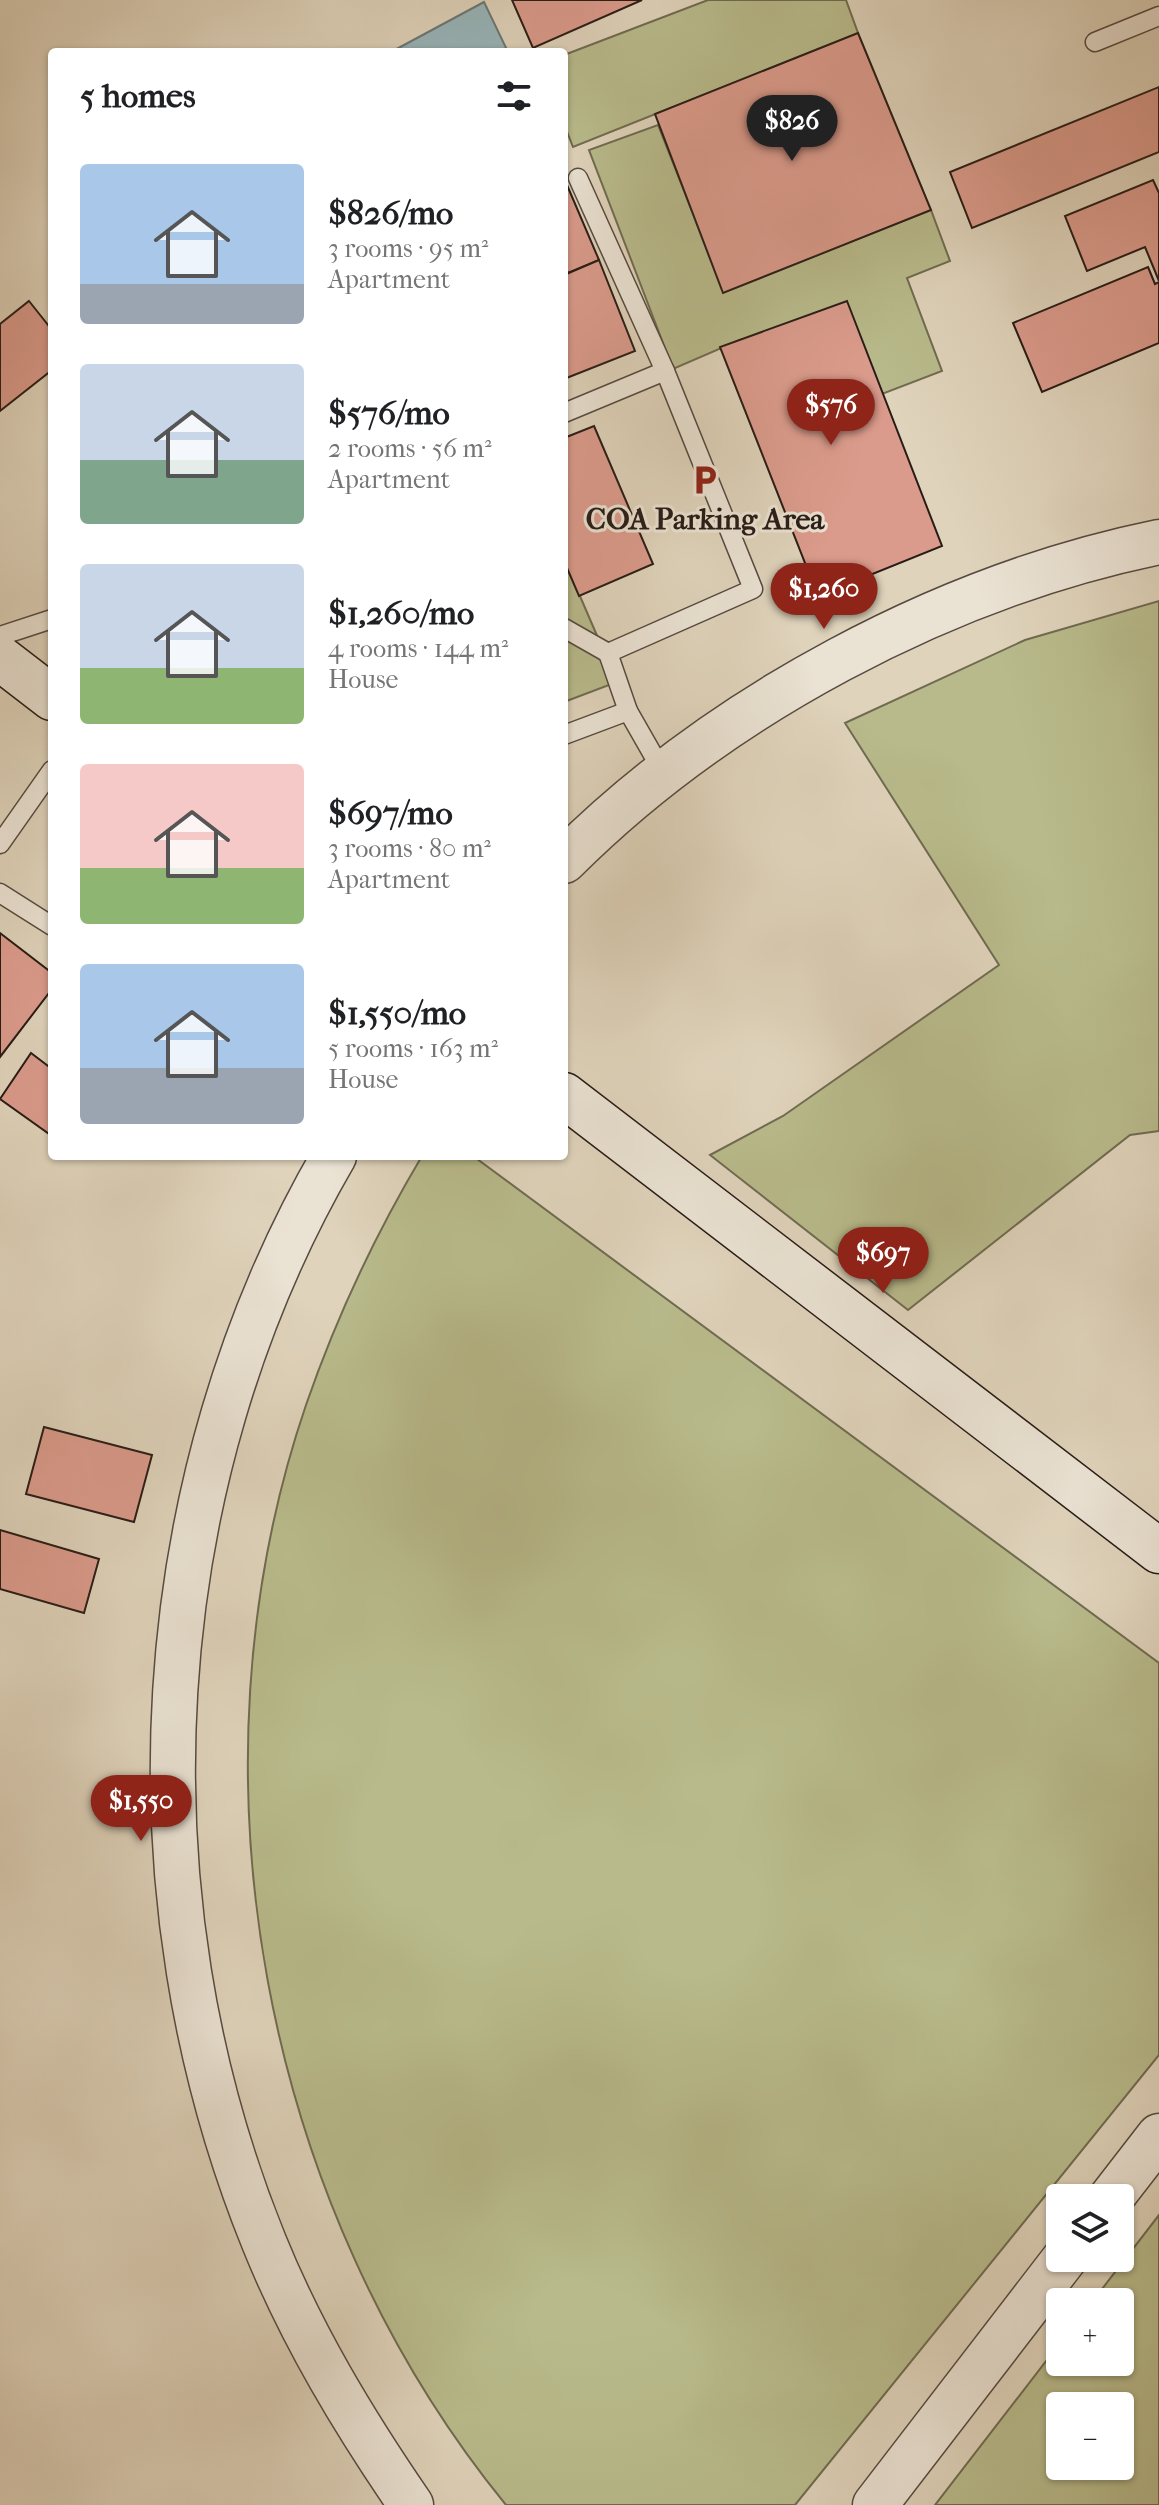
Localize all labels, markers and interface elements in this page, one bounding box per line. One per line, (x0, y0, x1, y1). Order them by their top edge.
icon: filters (492, 74, 536, 118)
text: 5 homes (80, 76, 195, 116)
pin: $826 (745, 95, 839, 163)
text: $826 (765, 105, 819, 136)
text: $826/mo (328, 193, 453, 233)
icon: home (144, 196, 240, 292)
text: 3 rooms · 95 m² (328, 233, 488, 264)
text: Apartment (328, 264, 450, 295)
pin: $576 (784, 379, 878, 447)
text: $576 (805, 389, 857, 420)
text: $576/mo (328, 393, 450, 433)
icon: home (144, 396, 240, 492)
text: 2 rooms · 56 m² (328, 433, 492, 464)
parking icon: COA Parking Area (688, 463, 722, 497)
text: Apartment (328, 464, 450, 495)
place label: COA Parking Area (586, 502, 825, 537)
pin: $1,260 (759, 563, 889, 631)
text: $1,260 (789, 573, 859, 604)
text: $1,260/mo (328, 593, 474, 633)
icon: home (144, 596, 240, 692)
text: 4 rooms · 144 m² (328, 633, 508, 664)
text: House (328, 664, 398, 695)
text: $697/mo (328, 793, 453, 833)
icon: home (144, 796, 240, 892)
text: 3 rooms · 80 m² (328, 833, 491, 864)
text: Apartment (328, 864, 450, 895)
text: $1,550/mo (328, 993, 466, 1033)
icon: home (144, 996, 240, 1092)
text: 5 rooms · 163 m² (328, 1033, 498, 1064)
text: House (328, 1064, 398, 1095)
pin: $697 (836, 1227, 930, 1295)
text: $697 (856, 1237, 910, 1268)
pin: $1,550 (76, 1775, 206, 1843)
text: $1,550 (109, 1785, 173, 1816)
map controls (1046, 2184, 1134, 2480)
button: layers (1046, 2184, 1134, 2272)
button: + (1046, 2288, 1134, 2376)
button: − (1046, 2392, 1134, 2480)

